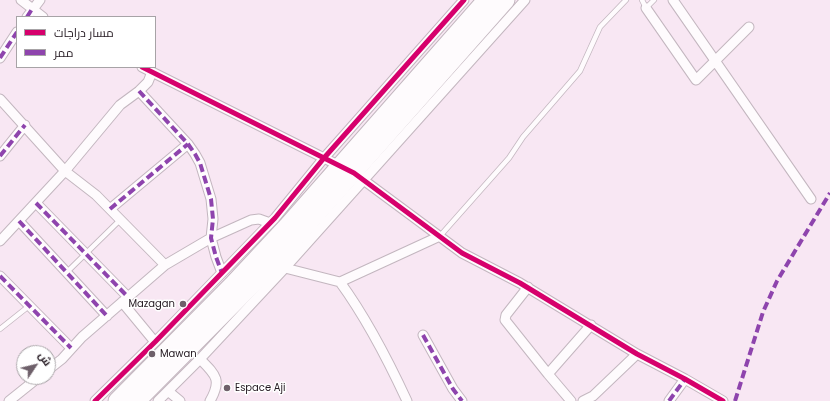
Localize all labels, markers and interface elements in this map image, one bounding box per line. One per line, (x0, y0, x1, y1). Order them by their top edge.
legend (16, 16, 156, 68)
text: مسار دراجات (54, 24, 114, 41)
text: ممر (54, 44, 73, 61)
place label: Mazagan (128, 298, 175, 310)
marker: Mazagan (178, 299, 188, 309)
north arrow (16, 345, 56, 385)
text: ش (34, 348, 56, 369)
place label: Mawan (160, 348, 197, 360)
marker: Mawan (147, 349, 157, 359)
place label: Espace Aji (235, 382, 285, 394)
marker: Espace Aji (222, 383, 232, 393)

